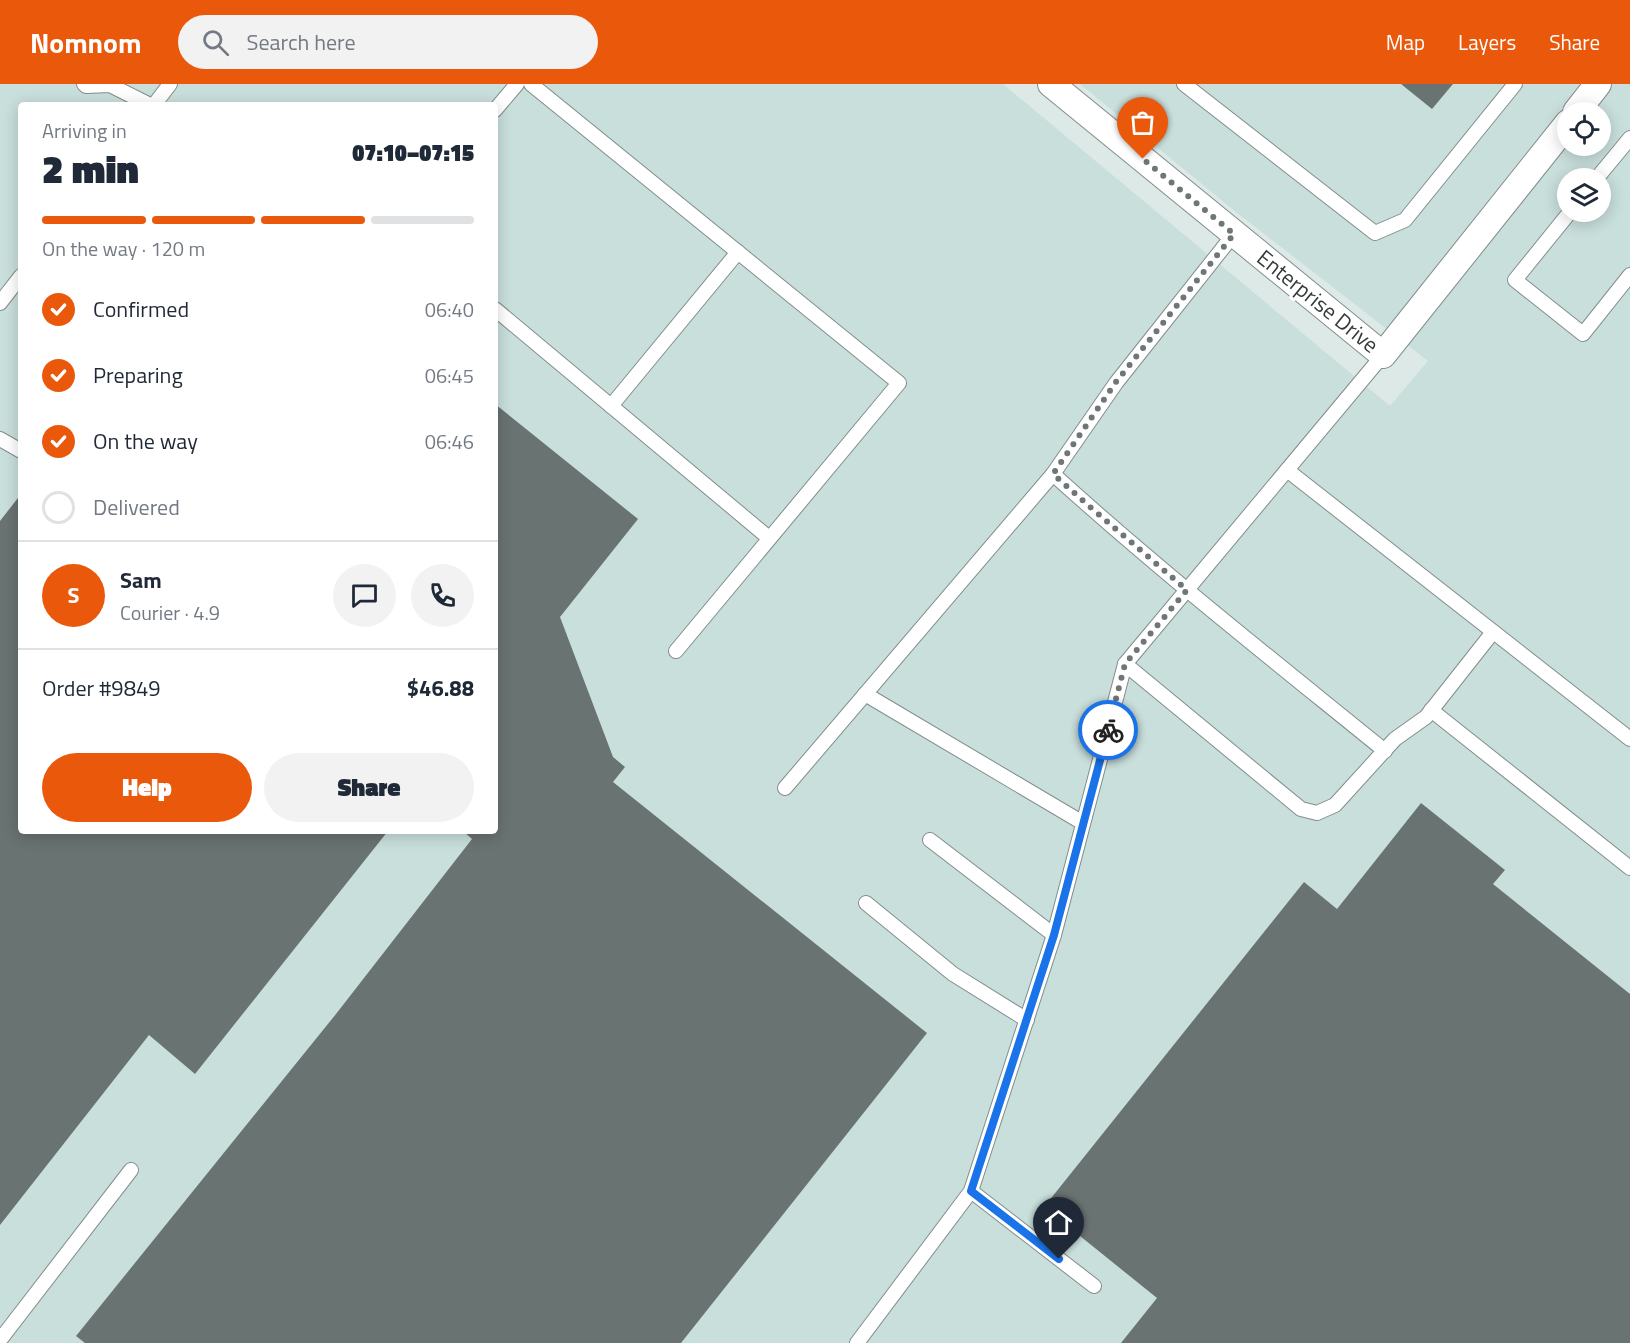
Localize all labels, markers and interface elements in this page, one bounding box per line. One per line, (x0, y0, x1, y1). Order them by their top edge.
search box (178, 15, 598, 69)
text: Nomnom (30, 21, 142, 64)
text: Search here (247, 25, 356, 59)
icon: search (199, 26, 232, 59)
text: Map (1386, 26, 1425, 58)
text: Layers (1458, 26, 1516, 58)
text: Share (1549, 26, 1600, 58)
pin (1117, 97, 1168, 159)
map controls (1557, 102, 1611, 222)
button: locate (1557, 102, 1611, 156)
icon: bag (1126, 106, 1159, 139)
text: Arriving in (42, 115, 127, 146)
text: 07:10–07:15 (352, 136, 474, 170)
text: 2 min (42, 139, 139, 198)
button: layers (1557, 168, 1611, 222)
text: On the way · 120 m (42, 233, 205, 264)
street label: Enterprise Drive (1250, 241, 1386, 361)
text: Confirmed (93, 292, 189, 326)
icon: check (42, 293, 75, 326)
text: 06:40 (425, 294, 474, 325)
text: Preparing (93, 358, 183, 392)
icon: check (42, 359, 75, 392)
text: 06:45 (425, 360, 474, 391)
text: On the way (93, 424, 198, 458)
icon: check (42, 425, 75, 458)
text: 06:46 (425, 426, 474, 457)
text: Delivered (93, 490, 180, 524)
text: Sam (120, 563, 162, 597)
button: chat (333, 564, 396, 627)
button: phone (411, 564, 474, 627)
text: S (68, 578, 79, 612)
text: Courier · 4.9 (120, 597, 220, 628)
text: Order #9849 (42, 671, 161, 705)
text: $46.88 (407, 671, 474, 705)
courier (1078, 700, 1138, 760)
icon: bike (1092, 714, 1125, 747)
button: Help (42, 753, 252, 822)
button: Share (264, 753, 474, 822)
pin (1033, 1197, 1084, 1259)
icon: home (1042, 1206, 1075, 1239)

